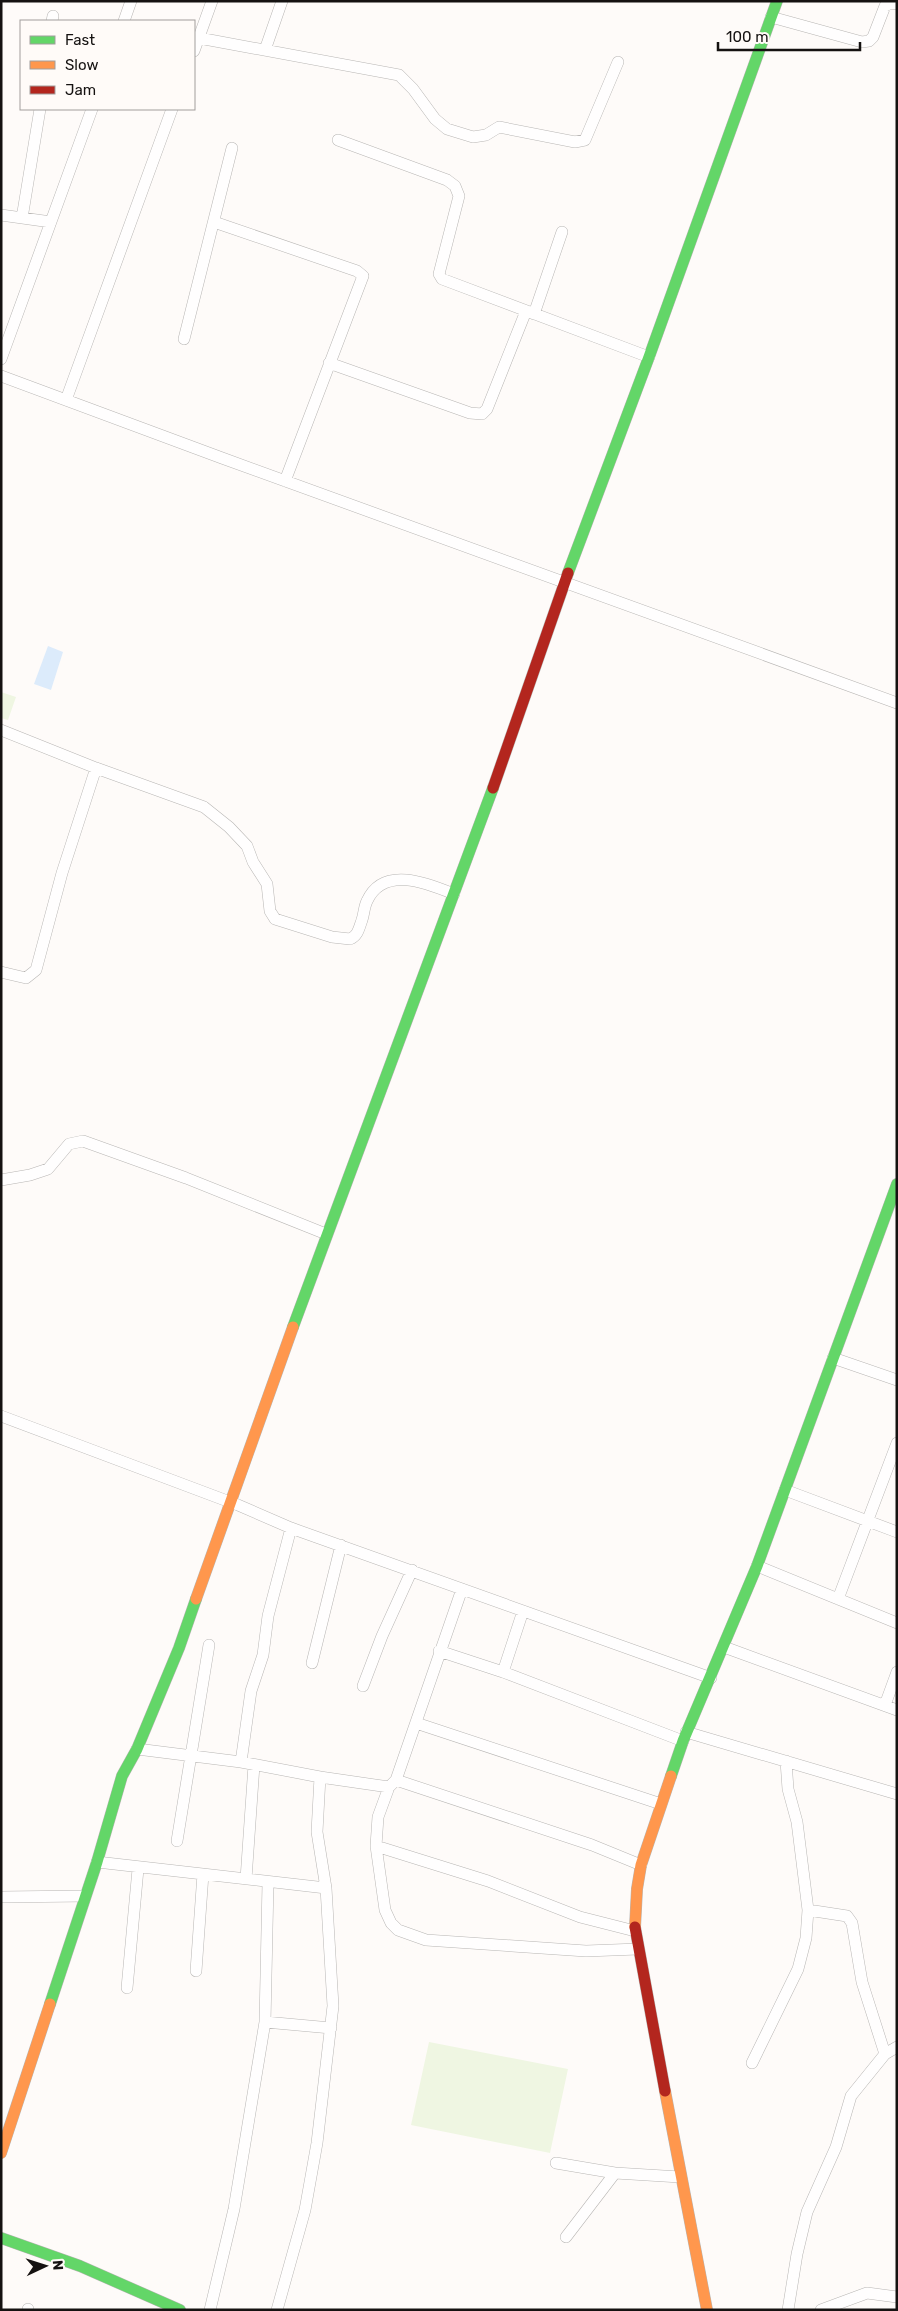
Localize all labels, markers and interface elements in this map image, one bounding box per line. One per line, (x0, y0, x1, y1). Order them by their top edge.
legend (20, 20, 195, 110)
scale bar (718, 20, 860, 52)
text: 100 m (726, 28, 768, 46)
text: Fast (65, 31, 95, 49)
text: Slow (65, 56, 98, 74)
text: Jam (65, 81, 96, 99)
north arrow (20, 2241, 70, 2291)
text: N (49, 2260, 66, 2271)

